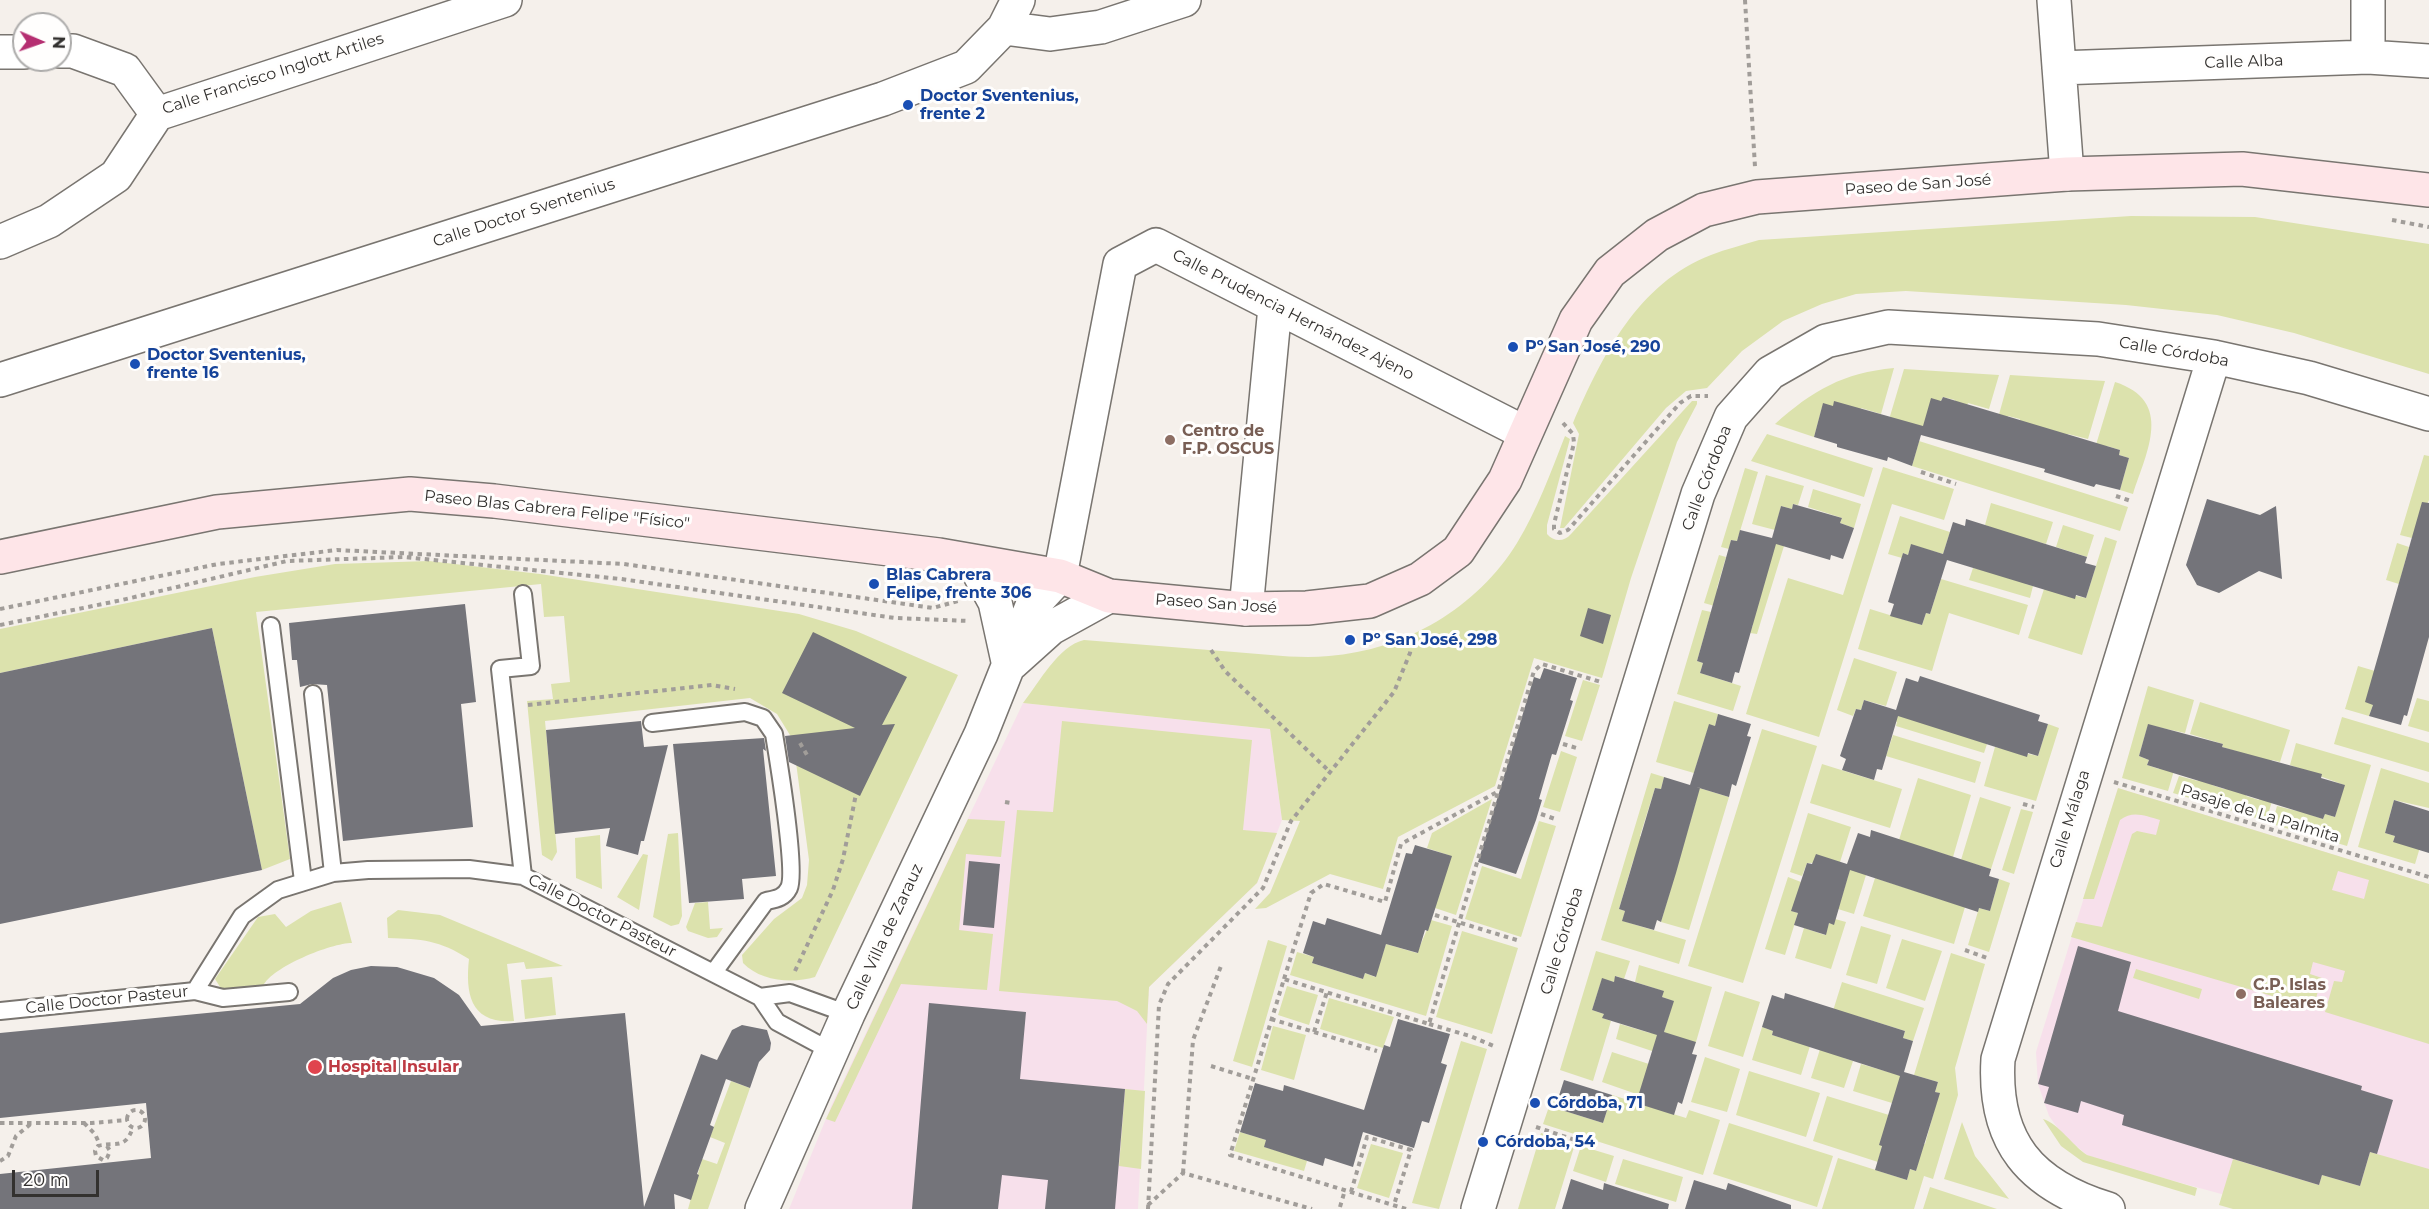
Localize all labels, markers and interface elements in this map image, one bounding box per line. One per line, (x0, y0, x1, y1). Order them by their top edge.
north arrow (12, 12, 72, 72)
street label: Calle Francisco Inglott Artiles (160, 29, 386, 119)
text: N (49, 36, 68, 49)
street label: Calle Alba (2204, 51, 2284, 73)
place label: Doctor Sventenius, frente 2 (920, 86, 1079, 124)
marker: Doctor Sventenius, frente 2 (901, 98, 915, 112)
street label: Paseo de San José (1844, 170, 1992, 200)
street label: Calle Doctor Sventenius (430, 174, 618, 252)
street label: Calle Prudencia Hernández Ajeno (1169, 245, 1417, 385)
street label: Calle Córdoba (2117, 333, 2231, 371)
place label: Pº San José, 290 (1525, 337, 1661, 357)
marker: Pº San José, 290 (1506, 340, 1520, 354)
place label: Doctor Sventenius, frente 16 (147, 345, 306, 383)
marker: Doctor Sventenius, frente 16 (128, 357, 142, 371)
place label: Centro de F.P. OSCUS (1182, 421, 1274, 459)
street label: Calle Córdoba (1678, 423, 1736, 533)
marker: Centro de F.P. OSCUS (1163, 433, 1177, 447)
street label: Paseo Blas Cabrera Felipe "Físico" (423, 487, 691, 533)
place label: Blas Cabrera Felipe, frente 306 (886, 565, 1032, 603)
marker: Blas Cabrera Felipe, frente 306 (867, 577, 881, 591)
street label: Paseo San José (1154, 590, 1278, 618)
place label: Pº San José, 298 (1362, 630, 1497, 650)
marker: Pº San José, 298 (1343, 633, 1357, 647)
street label: Calle Málaga (2046, 767, 2094, 871)
street label: Pasaje de La Palmita (2178, 781, 2342, 847)
street label: Calle Villa de Zarauz (843, 861, 927, 1013)
street label: Calle Doctor Pasteur (525, 870, 679, 962)
street label: Calle Córdoba (1537, 885, 1587, 997)
place label: C.P. Islas Baleares (2253, 975, 2326, 1013)
street label: Calle Doctor Pasteur (25, 982, 189, 1018)
marker: C.P. Islas Baleares (2234, 987, 2248, 1001)
place label: Hospital Insular (328, 1057, 459, 1077)
marker: Hospital Insular (306, 1058, 324, 1076)
place label: Córdoba, 71 (1547, 1093, 1643, 1113)
marker: Córdoba, 71 (1528, 1096, 1542, 1110)
place label: Córdoba, 54 (1495, 1132, 1595, 1152)
marker: Córdoba, 54 (1476, 1135, 1490, 1149)
scale bar (15, 1158, 102, 1196)
text: 20 m (23, 1169, 69, 1191)

